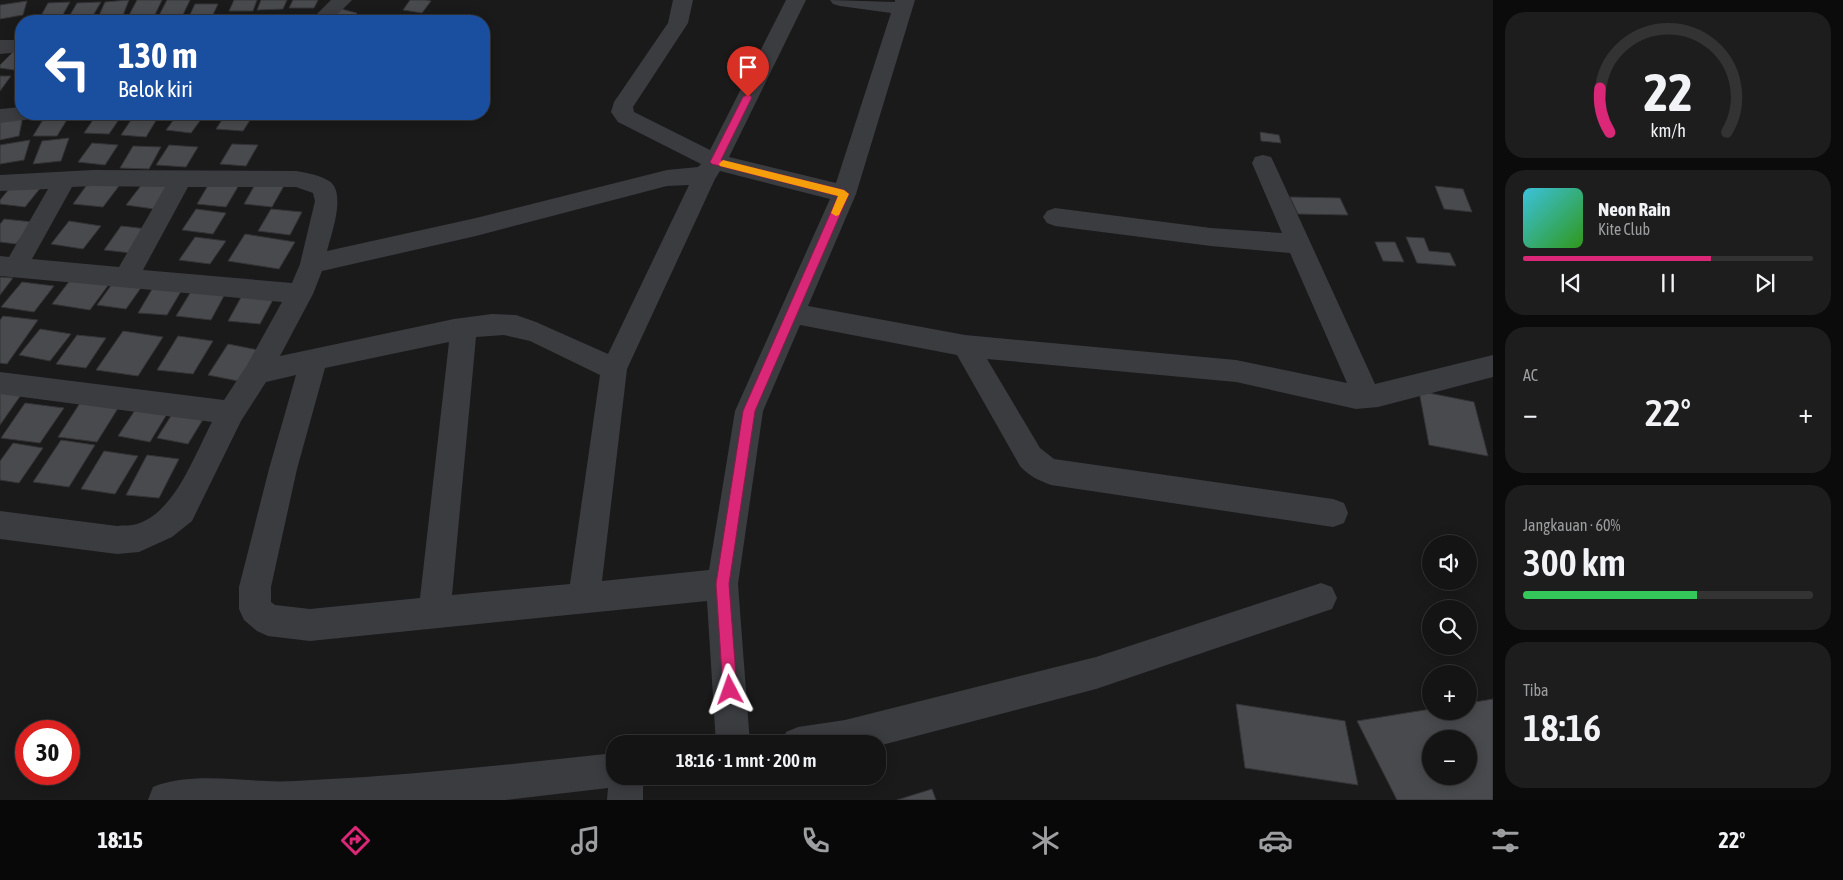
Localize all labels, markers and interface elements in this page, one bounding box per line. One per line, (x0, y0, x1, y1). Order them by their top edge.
icon: left (35, 35, 100, 100)
text: 130 m (118, 35, 197, 75)
pin (727, 46, 769, 97)
icon: arrive (734, 53, 762, 81)
text: 22 (1644, 62, 1692, 122)
text: Belok kiri (118, 76, 193, 102)
text: km/h (1650, 120, 1686, 141)
text: Neon Rain (1598, 198, 1670, 220)
text: Kite Club (1598, 220, 1650, 238)
icon: previous (1557, 269, 1585, 297)
icon: pause (1654, 269, 1682, 297)
icon: next (1751, 269, 1779, 297)
text: AC (1523, 366, 1538, 384)
text: 22° (1645, 391, 1691, 434)
text: − (1523, 397, 1538, 429)
text: + (1798, 397, 1813, 429)
text: Jangkauan · 60% (1523, 516, 1620, 534)
map controls (1422, 535, 1477, 785)
button: sound (1422, 535, 1477, 590)
text: 300 km (1523, 541, 1626, 584)
button: search (1422, 600, 1477, 655)
position arrow (703, 663, 755, 715)
button: + (1422, 665, 1477, 720)
text: Tiba (1523, 681, 1548, 699)
text: 18:16 (1523, 706, 1601, 749)
speed limit sign: 30 (15, 720, 80, 785)
button: − (1422, 730, 1477, 785)
text: 18:16 · 1 mnt · 200 m (676, 749, 816, 771)
icon: directions (338, 823, 373, 858)
icon: music (568, 823, 603, 858)
icon: phone (798, 823, 833, 858)
icon: climate (1028, 823, 1063, 858)
icon: car (1258, 823, 1293, 858)
icon: filters (1488, 823, 1523, 858)
text: 18:15 (98, 827, 143, 853)
text: 22° (1719, 827, 1745, 853)

